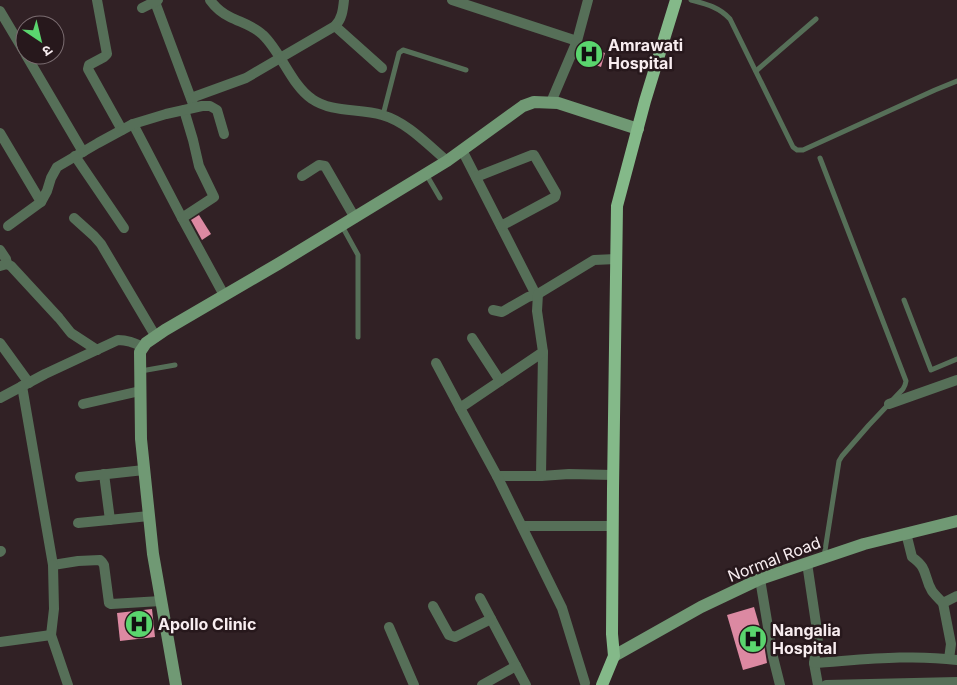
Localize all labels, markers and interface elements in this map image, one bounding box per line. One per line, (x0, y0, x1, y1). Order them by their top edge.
north arrow (15, 15, 65, 65)
place label: Amrawati Hospital (608, 35, 683, 73)
hospital icon: Amrawati Hospital (574, 39, 604, 69)
text: उ (39, 42, 56, 61)
street label: Normal Road (725, 532, 823, 586)
hospital icon: Apollo Clinic (124, 609, 154, 639)
place label: Apollo Clinic (158, 614, 256, 634)
place label: Nangalia Hospital (772, 620, 841, 658)
hospital icon: Nangalia Hospital (738, 624, 768, 654)

